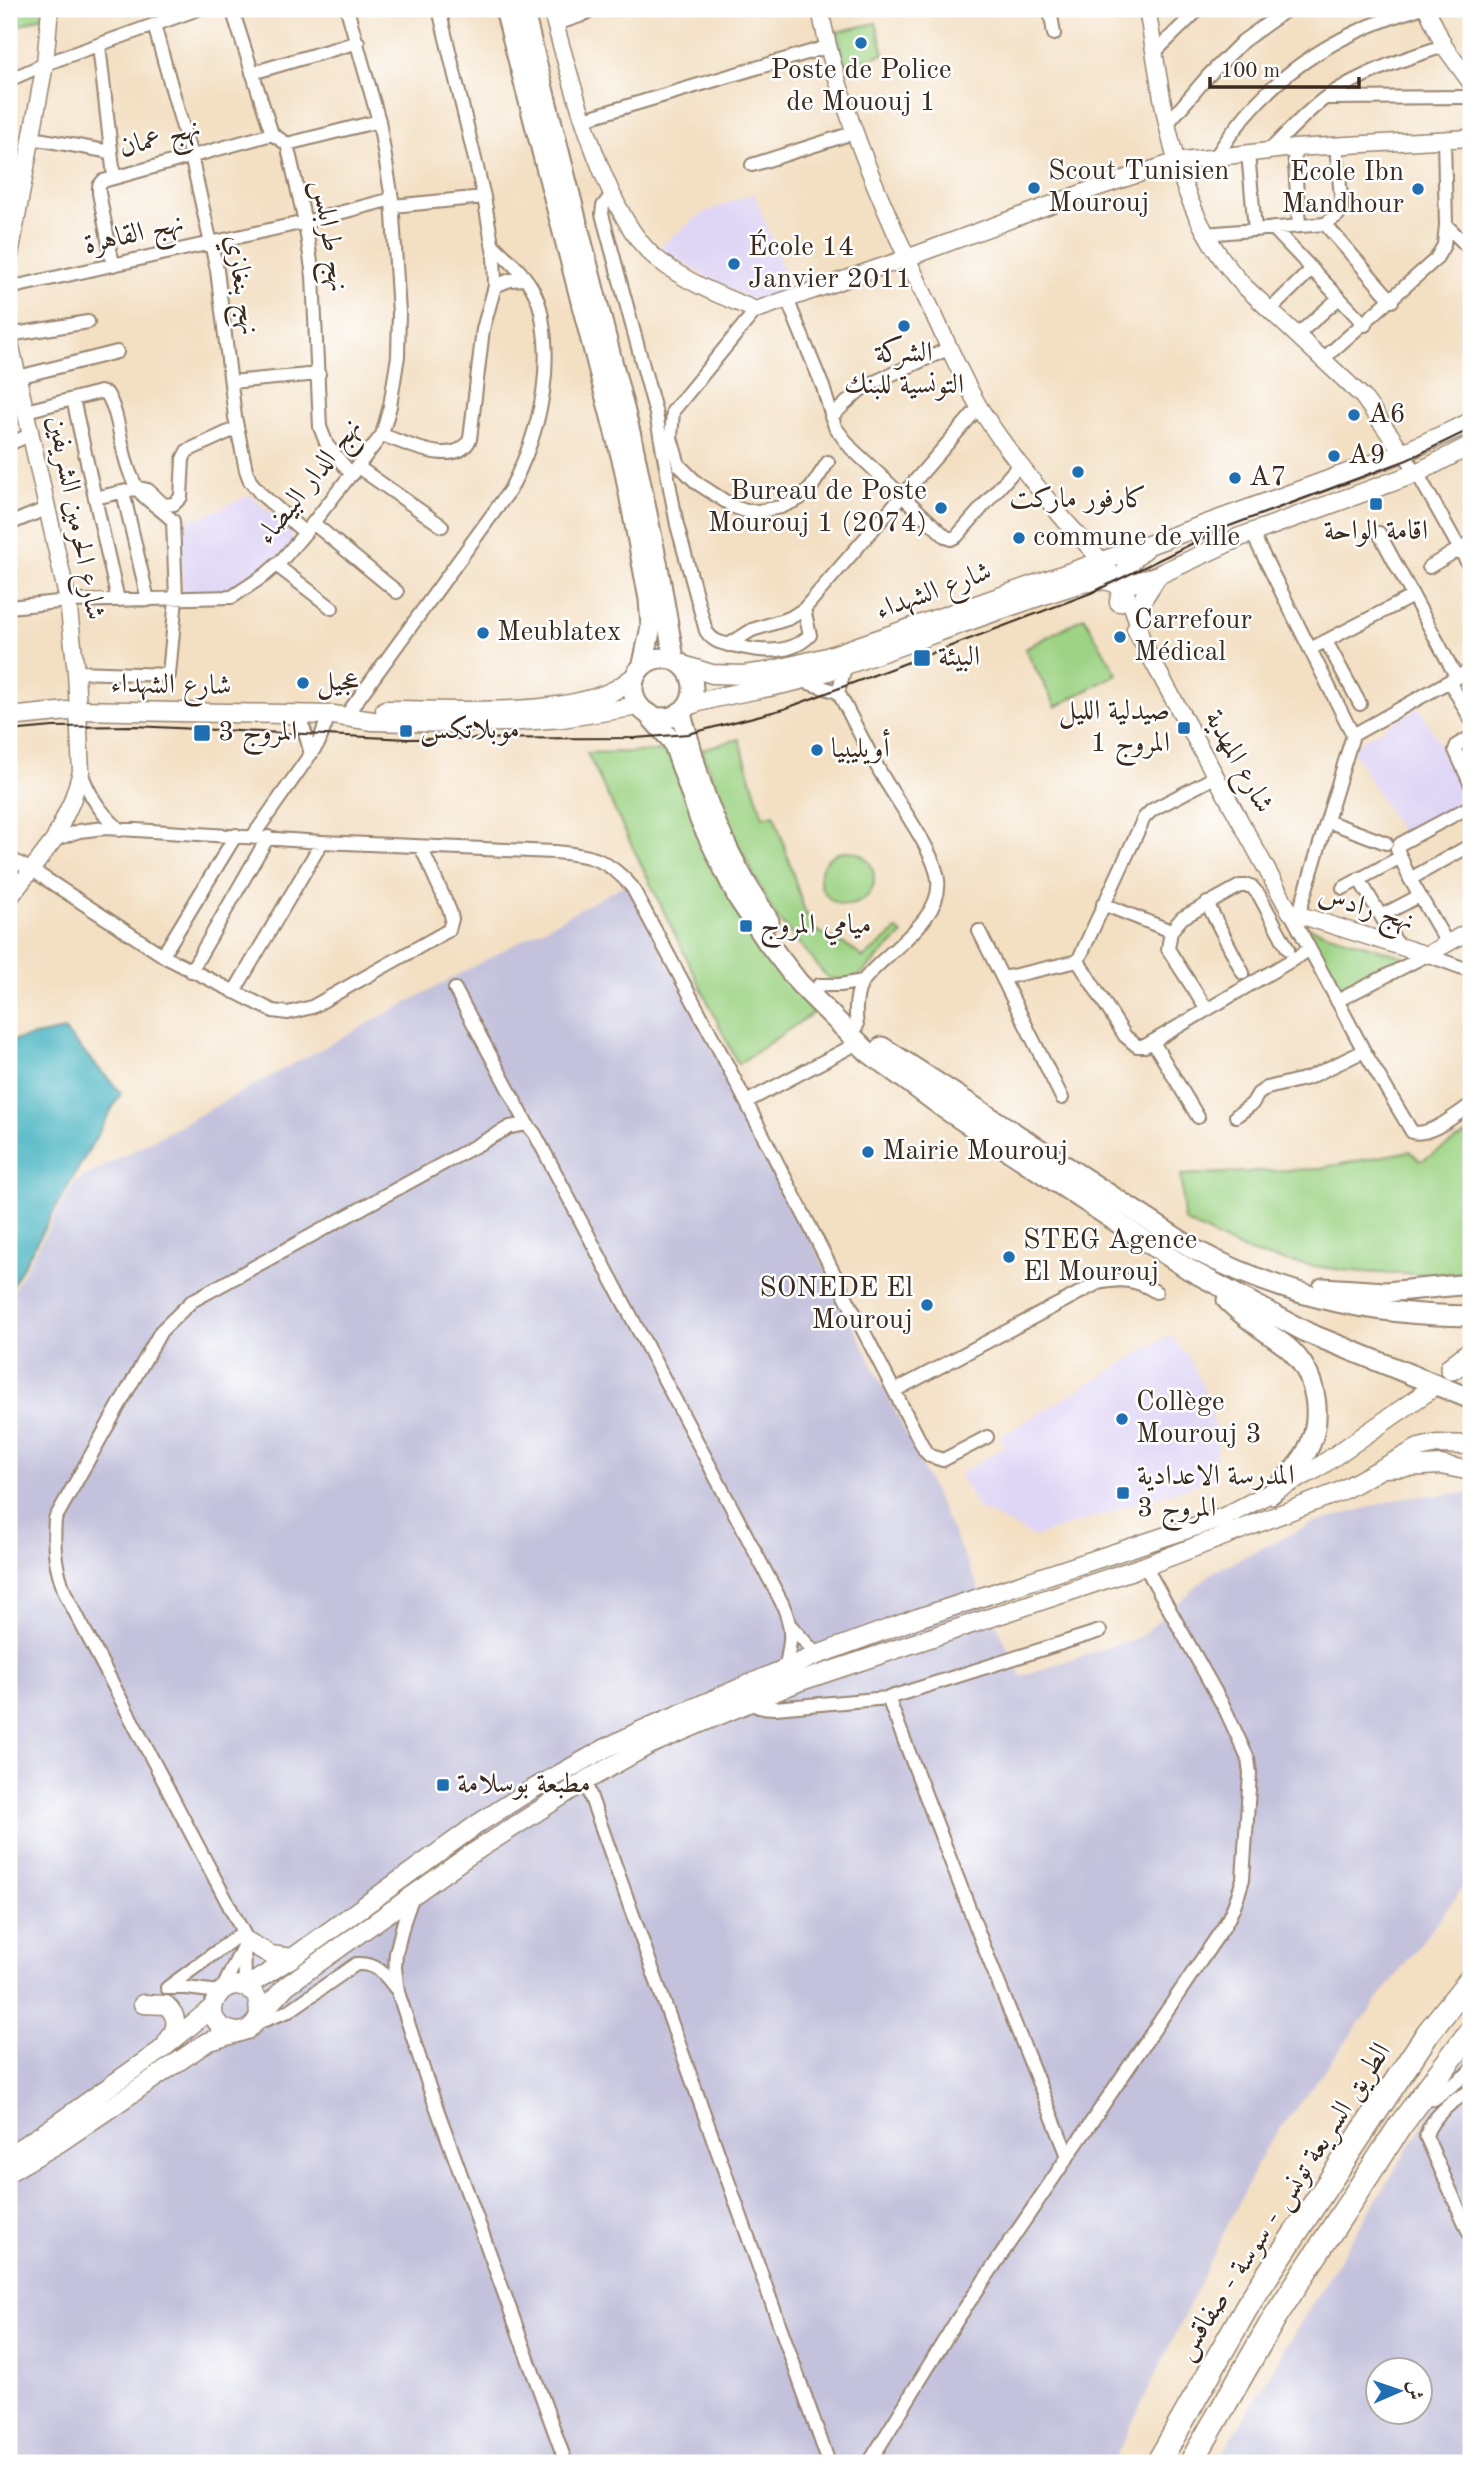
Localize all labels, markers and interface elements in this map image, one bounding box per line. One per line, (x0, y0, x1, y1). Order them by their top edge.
marker: Poste de Police de Mououj 1 (853, 35, 869, 51)
scale bar (1210, 46, 1359, 90)
place label: Poste de Police de Mououj 1 (770, 57, 952, 117)
text: 100 m (1221, 61, 1280, 82)
street label: نهج عمان (116, 115, 206, 171)
place label: Scout Tunisien Mourouj (1048, 158, 1229, 218)
place label: Ecole Ibn Mandhour (1281, 159, 1404, 219)
street label: نهج طرابلس (298, 178, 352, 295)
marker: Scout Tunisien Mourouj (1026, 180, 1042, 196)
marker: Ecole Ibn Mandhour (1410, 181, 1426, 197)
street label: نهج القاهرة (82, 210, 188, 268)
place label: École 14 Janvier 2011 (748, 229, 912, 294)
street label: نهج بنغازي (211, 233, 263, 339)
marker: École 14 Janvier 2011 (726, 256, 742, 272)
marker: الشركة التونسية للبنك (896, 318, 912, 334)
place label: الشركة التونسية للبنك (844, 335, 964, 401)
place label: A6 (1368, 401, 1406, 429)
marker: A6 (1346, 407, 1362, 423)
street label: شارع الحرمين الشريفين (35, 413, 109, 624)
street label: نهج الدار البيضاء (252, 414, 374, 555)
place label: A9 (1348, 442, 1386, 470)
marker: A9 (1326, 448, 1342, 464)
marker: كارفور ماركت (1070, 464, 1086, 480)
place label: A7 (1249, 464, 1287, 492)
marker: A7 (1227, 470, 1243, 486)
place label: Bureau de Poste Mourouj 1 (2074) (708, 478, 927, 538)
place label: كارفور ماركت (1009, 484, 1147, 515)
marker: اقامة الواحة (1368, 496, 1384, 512)
marker: Bureau de Poste Mourouj 1 (2074) (933, 500, 949, 516)
place label: اقامة الواحة (1324, 518, 1428, 547)
place label: commune de ville (1033, 524, 1240, 552)
marker: commune de ville (1011, 530, 1027, 546)
street label: شارع الشهداء (872, 558, 998, 632)
place label: Carrefour Médical (1134, 607, 1252, 667)
place label: Meublatex (497, 619, 621, 647)
marker: Meublatex (475, 625, 491, 641)
marker: Carrefour Médical (1112, 629, 1128, 645)
place label: البيئة (938, 644, 980, 672)
marker: البيئة (912, 648, 932, 668)
place label: عجيل (317, 669, 359, 700)
street label: شارع الشهداء (110, 671, 232, 708)
marker: عجيل (295, 675, 311, 691)
place label: صيدلية الليل المروج 1 (1059, 698, 1170, 767)
street label: شارع المهدية (1192, 706, 1278, 821)
place label: موبلاتكس (420, 715, 520, 747)
place label: المروج 3 (218, 719, 297, 756)
marker: صيدلية الليل المروج 1 (1176, 720, 1192, 736)
marker: المروج 3 (192, 723, 212, 743)
marker: موبلاتكس (398, 723, 414, 739)
place label: أويليبيا (831, 728, 890, 765)
marker: أويليبيا (809, 742, 825, 758)
street label: نهج رادس (1313, 881, 1417, 944)
place label: ميامي المروج (760, 912, 871, 949)
marker: ميامي المروج (738, 918, 754, 934)
place label: Mairie Mourouj (882, 1138, 1068, 1166)
marker: Mairie Mourouj (860, 1144, 876, 1160)
place label: STEG Agence El Mourouj (1023, 1227, 1197, 1287)
marker: STEG Agence El Mourouj (1001, 1249, 1017, 1265)
place label: SONEDE El Mourouj (759, 1275, 913, 1335)
marker: SONEDE El Mourouj (919, 1297, 935, 1313)
place label: Collège Mourouj 3 (1136, 1389, 1262, 1449)
marker: Collège Mourouj 3 (1114, 1411, 1130, 1427)
place label: المدرسة الاعدادية المروج 3 (1137, 1463, 1295, 1532)
marker: المدرسة الاعدادية المروج 3 (1115, 1485, 1131, 1501)
place label: مطبعة بوسلامة (457, 1771, 591, 1800)
marker: مطبعة بوسلامة (435, 1777, 451, 1793)
street label: الطريق السريعة تونس - سوسة - صفاقس (1171, 2039, 1399, 2366)
north arrow (1364, 2356, 1434, 2426)
text: ش (1404, 2381, 1423, 2400)

